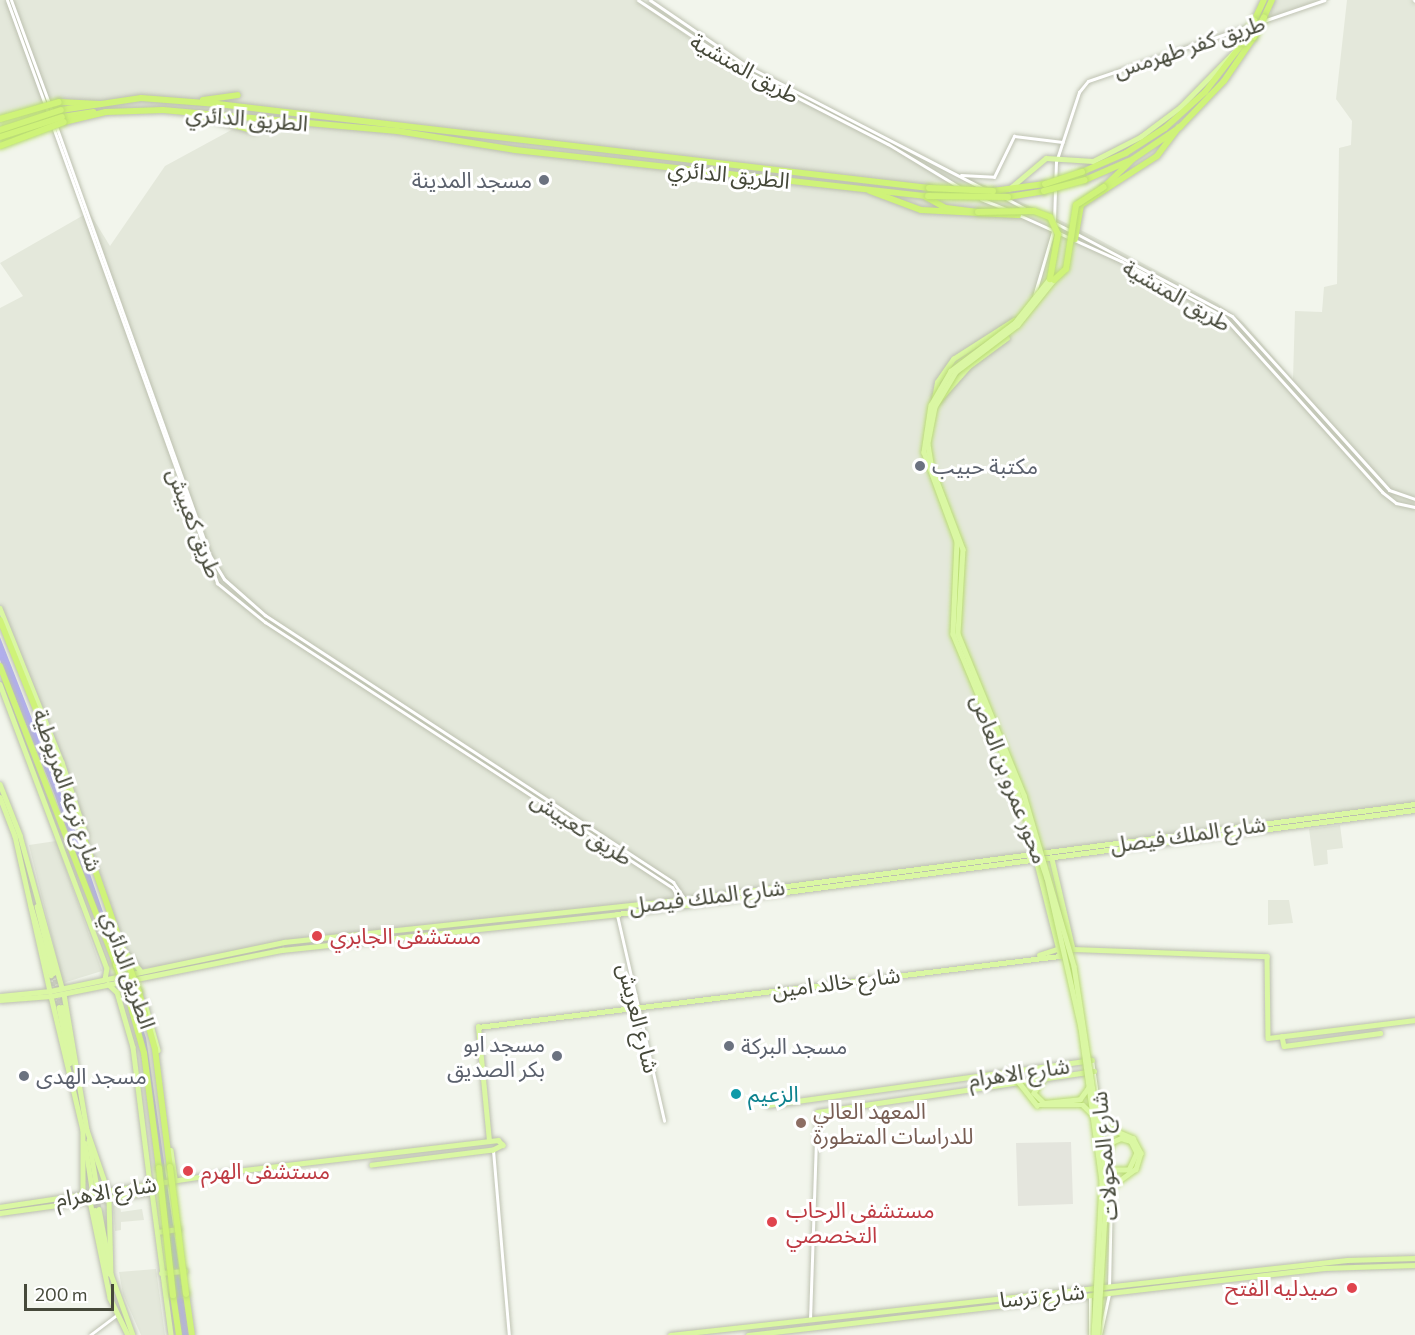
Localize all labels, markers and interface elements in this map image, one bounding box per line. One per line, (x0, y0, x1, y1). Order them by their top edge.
street label: طريق كفر طهرمس (1110, 9, 1268, 83)
street label: طريق المنشية (686, 27, 804, 109)
street label: الطريق الدائري (185, 100, 309, 136)
street label: الطريق الدائري (667, 154, 791, 194)
place label: مسجد المدينة (412, 167, 532, 193)
marker: مسجد المدينة (537, 173, 551, 187)
street label: طريق المنشية (1118, 253, 1236, 337)
place label: مكتبة حبيب (932, 453, 1038, 479)
marker: مكتبة حبيب (913, 459, 927, 473)
street label: طريق كعبيش (162, 464, 228, 582)
street label: محور عمرو بن العاص (966, 691, 1054, 867)
street label: شارع ترعه المريوطية (28, 705, 108, 875)
street label: طريق كعبيش (526, 785, 638, 871)
street label: شارع الملك فيصل (1109, 810, 1267, 858)
street label: شارع الملك فيصل (628, 873, 786, 919)
street label: الطريق الدائري (97, 908, 161, 1032)
place label: مستشفى الجابري (330, 923, 481, 949)
marker: مستشفى الجابري (308, 927, 326, 945)
street label: شارع العريش (613, 960, 665, 1076)
street label: شارع خالد امين (770, 961, 902, 1003)
place label: مسجد ابو بكر الصديق (447, 1030, 545, 1082)
place label: مسجد البركة (741, 1033, 847, 1059)
marker: مسجد البركة (722, 1039, 736, 1053)
marker: مسجد ابو بكر الصديق (550, 1049, 564, 1063)
street label: شارع الاهرام (967, 1052, 1071, 1092)
place label: مسجد الهدى (36, 1063, 147, 1089)
marker: مسجد الهدى (17, 1069, 31, 1083)
place label: الزعيم (748, 1081, 799, 1107)
marker: الزعيم (729, 1087, 743, 1101)
street label: شارع المحولات (1085, 1090, 1123, 1222)
place label: المعهد العالي للدراسات المتطورة (813, 1097, 973, 1148)
marker: المعهد العالي للدراسات المتطورة (794, 1116, 808, 1130)
place label: مستشفى الهرم (201, 1158, 330, 1184)
marker: مستشفى الهرم (179, 1162, 197, 1180)
street label: شارع الاهرام (54, 1170, 158, 1212)
place label: مستشفى الرحاب التخصصي (786, 1196, 934, 1248)
marker: مستشفى الرحاب التخصصي (763, 1213, 781, 1231)
scale bar (27, 1272, 117, 1310)
place label: صيدليه الفتح (1225, 1275, 1338, 1301)
street label: شارع ترسا (998, 1277, 1086, 1313)
marker: صيدليه الفتح (1343, 1279, 1361, 1297)
text: 200 m (35, 1283, 88, 1305)

